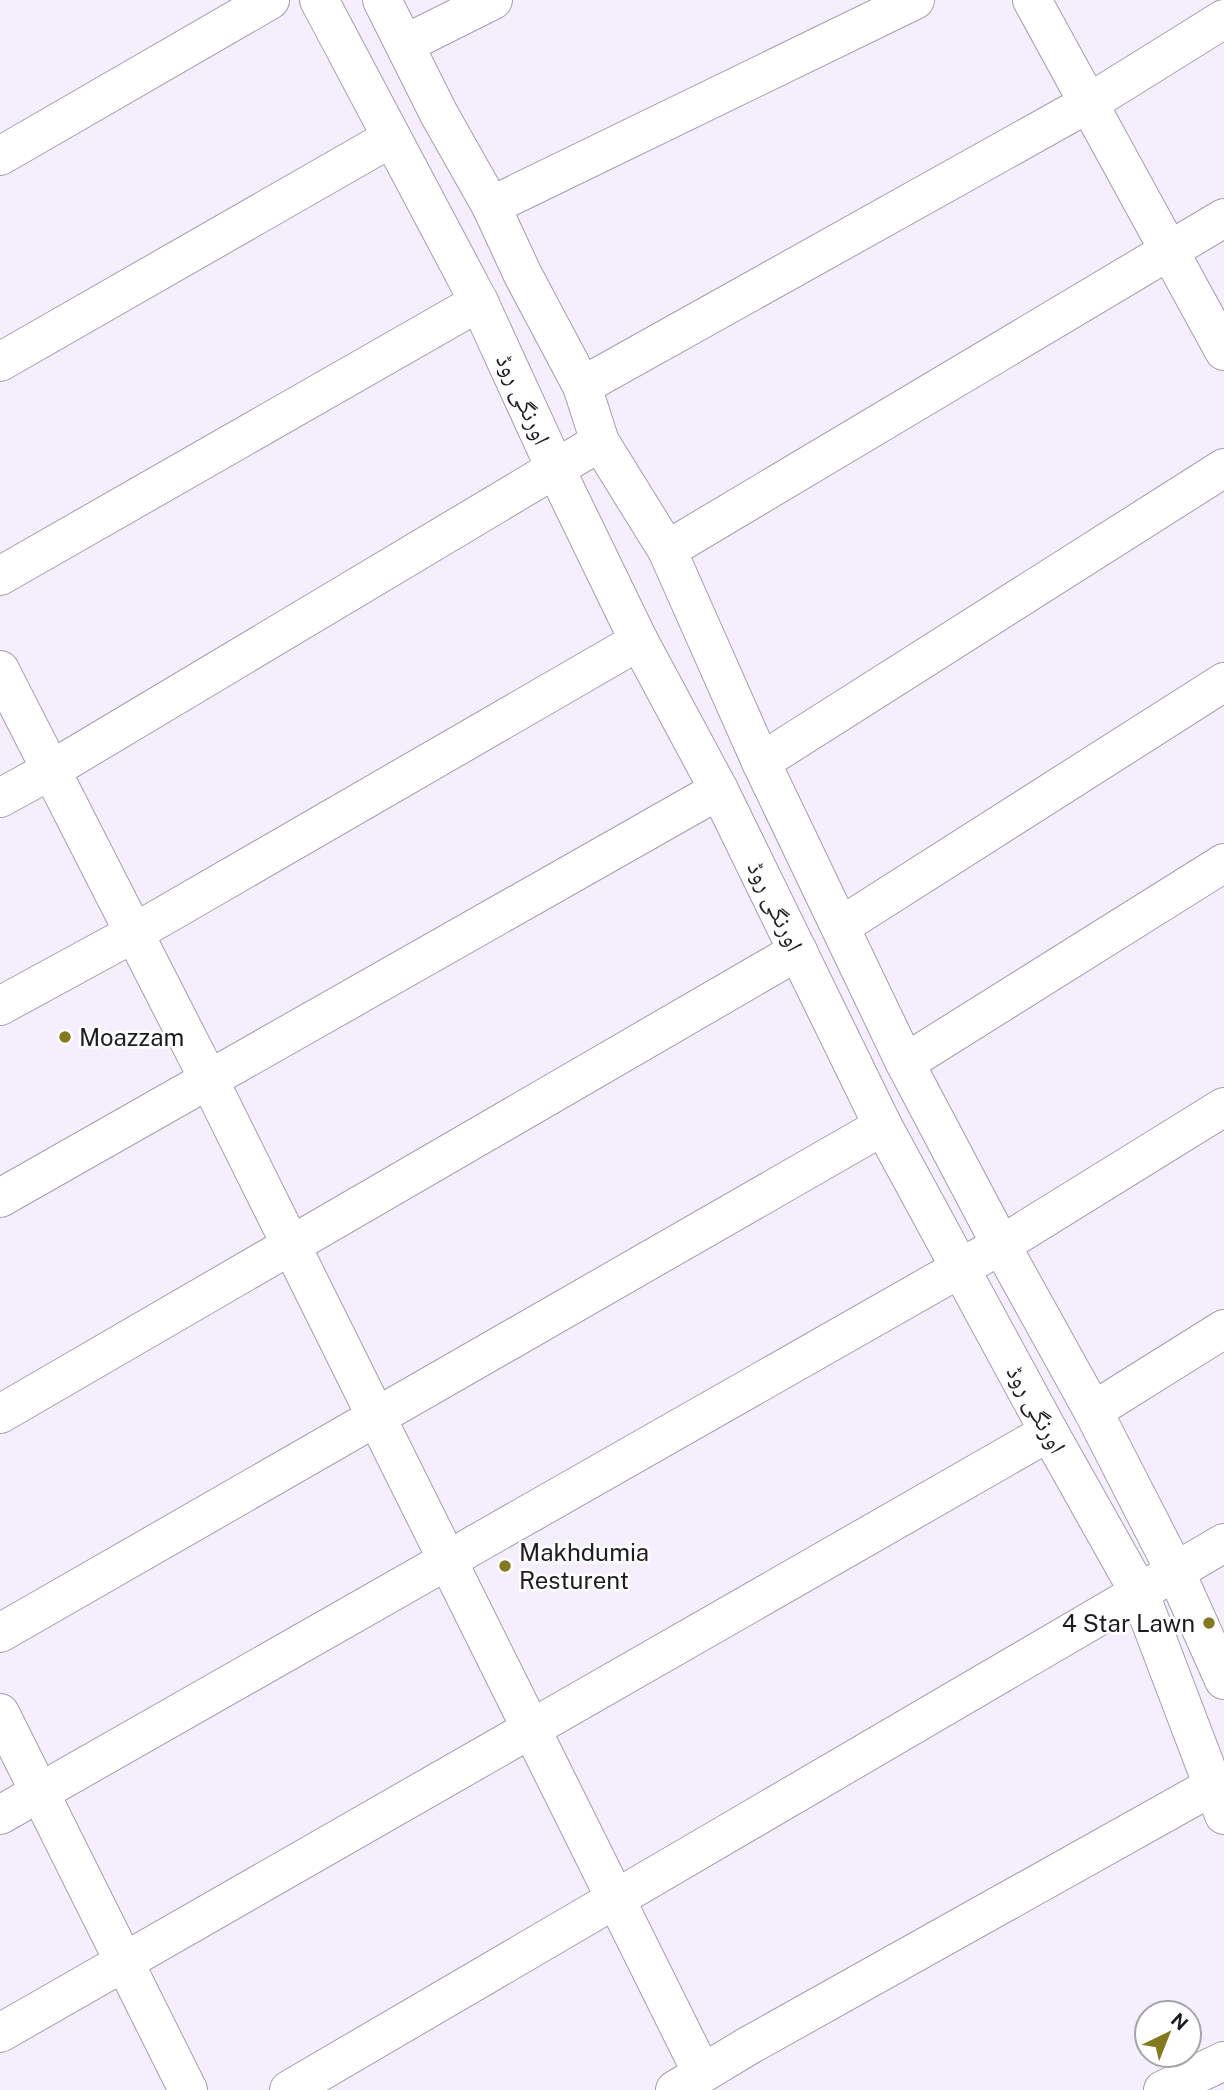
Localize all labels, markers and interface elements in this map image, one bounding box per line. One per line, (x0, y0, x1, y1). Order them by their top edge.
street label: اورنگی روڈ (490, 349, 557, 449)
street label: اورنگی روڈ (741, 856, 810, 956)
place label: Moazzam (79, 1023, 184, 1051)
marker: Moazzam (57, 1029, 73, 1045)
street label: اورنگی روڈ (1000, 1360, 1073, 1459)
place label: Makhdumia Resturent (519, 1538, 649, 1594)
marker: Makhdumia Resturent (497, 1558, 513, 1574)
place label: 4 Star Lawn (1062, 1609, 1195, 1637)
marker: 4 Star Lawn (1201, 1615, 1217, 1631)
north arrow (1133, 1999, 1203, 2069)
text: N (1167, 2008, 1193, 2035)

